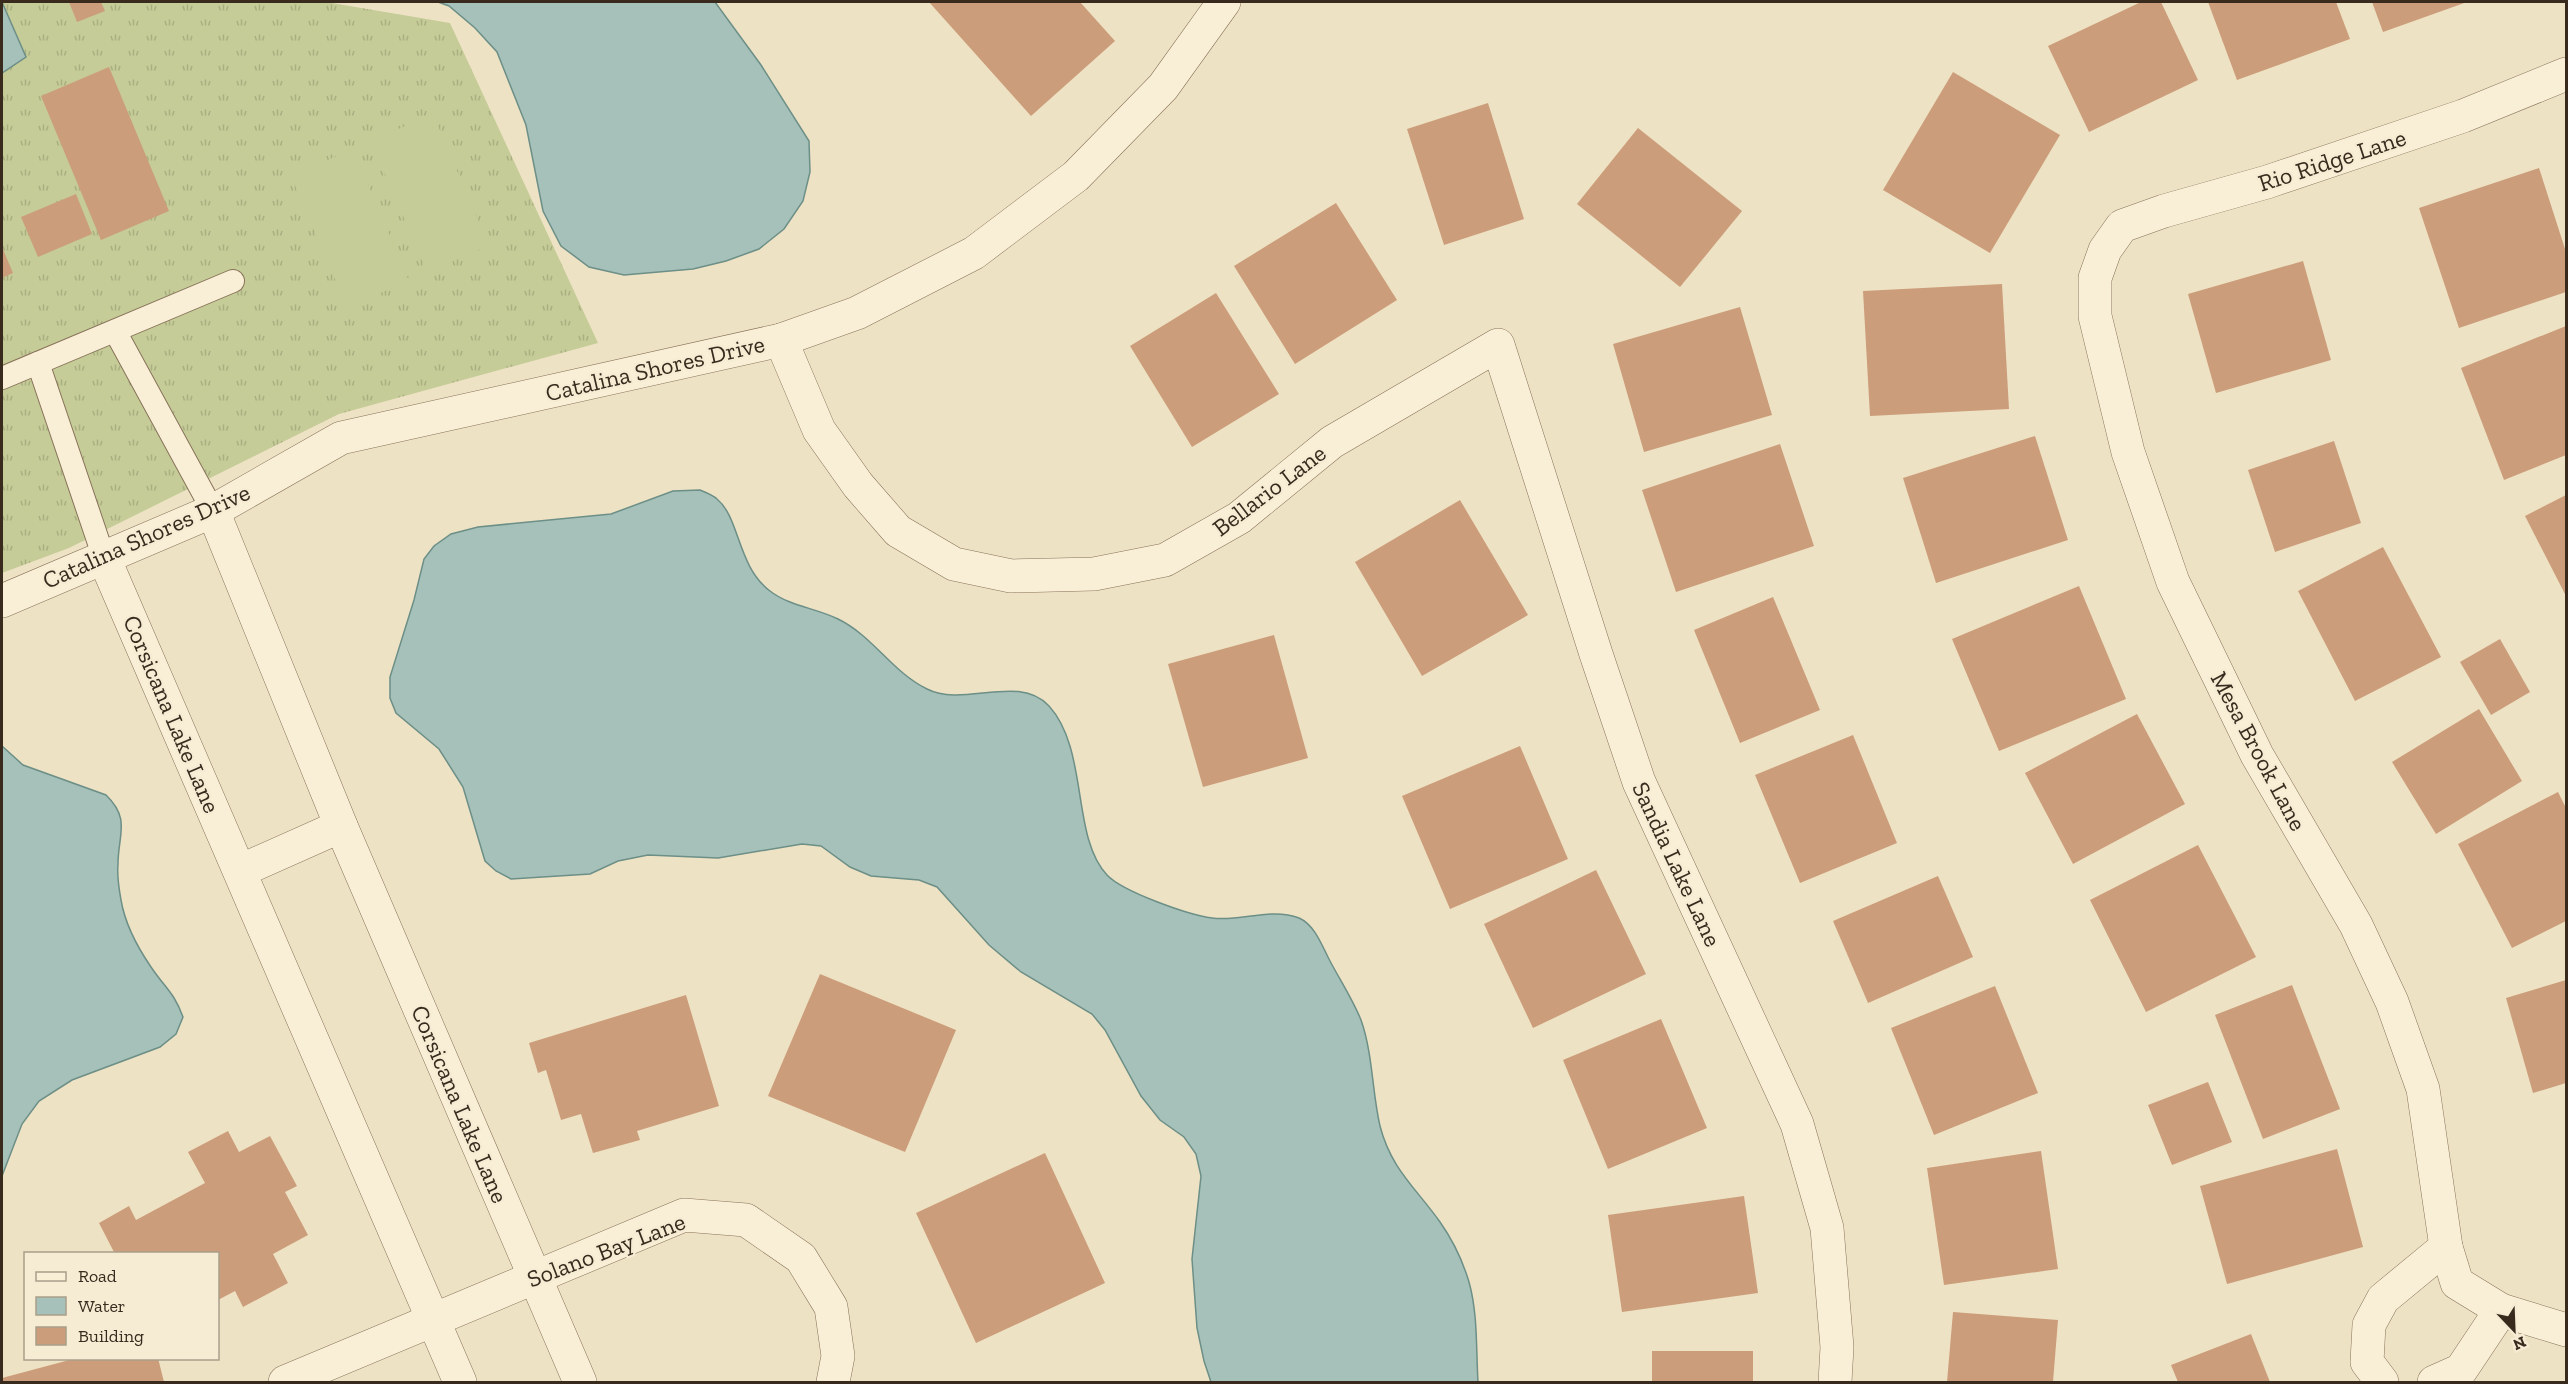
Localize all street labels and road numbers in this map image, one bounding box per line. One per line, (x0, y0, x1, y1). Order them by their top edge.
street label: Rio Ridge Lane (2254, 122, 2410, 198)
street label: Catalina Shores Drive (543, 329, 767, 407)
street label: Bellario Lane (1207, 438, 1331, 542)
street label: Catalina Shores Drive (38, 477, 254, 595)
street label: Corsicana Lake Lane (117, 611, 227, 817)
street label: Mesa Brook Lane (2205, 666, 2313, 836)
street label: Sandia Lake Lane (1626, 777, 1728, 951)
street label: Corsicana Lake Lane (405, 1001, 515, 1207)
street label: Solano Bay Lane (523, 1207, 689, 1293)

